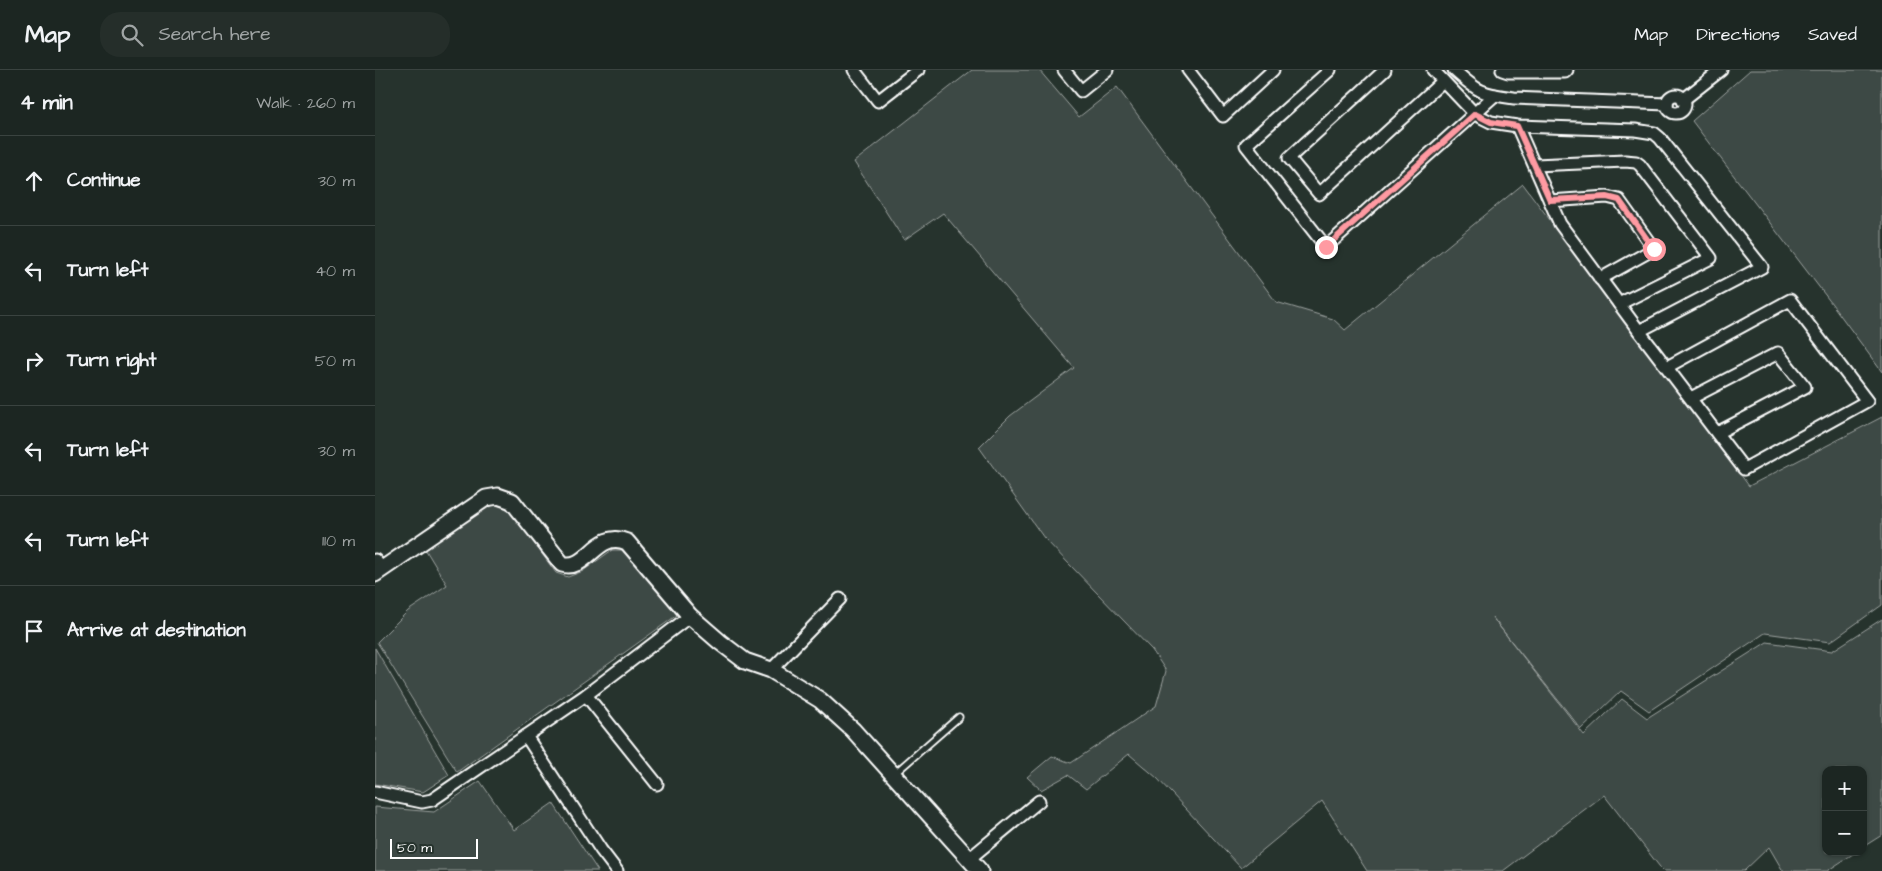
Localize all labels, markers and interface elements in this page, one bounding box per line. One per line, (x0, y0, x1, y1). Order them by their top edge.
search box (100, 12, 450, 57)
text: Map (25, 18, 70, 52)
icon: search (118, 21, 146, 49)
text: Search here (158, 21, 271, 48)
text: Map (1634, 22, 1668, 47)
text: Directions (1696, 22, 1780, 47)
text: Saved (1808, 22, 1857, 47)
text: 4 min (20, 88, 73, 117)
text: Walk · 260 m (256, 92, 355, 114)
icon: ahead (20, 167, 48, 195)
text: Continue (67, 167, 141, 194)
text: 30 m (318, 170, 355, 192)
route end (1315, 236, 1338, 259)
route start (1643, 238, 1666, 261)
icon: left (20, 257, 48, 285)
text: Turn left (67, 257, 148, 284)
text: 40 m (315, 260, 355, 282)
icon: right (20, 347, 48, 375)
text: Turn right (67, 347, 156, 374)
text: 50 m (315, 350, 355, 372)
icon: left (20, 437, 48, 465)
text: Turn left (67, 437, 148, 464)
text: 30 m (318, 440, 355, 462)
icon: left (20, 527, 48, 555)
text: Turn left (67, 527, 148, 554)
text: 110 m (322, 530, 355, 552)
icon: arrive (20, 617, 48, 645)
text: Arrive at destination (67, 617, 246, 644)
map controls (1822, 766, 1867, 856)
button: + (1822, 766, 1867, 811)
button: − (1822, 811, 1867, 856)
scale bar (390, 836, 477, 859)
text: 50 m (397, 838, 432, 858)

